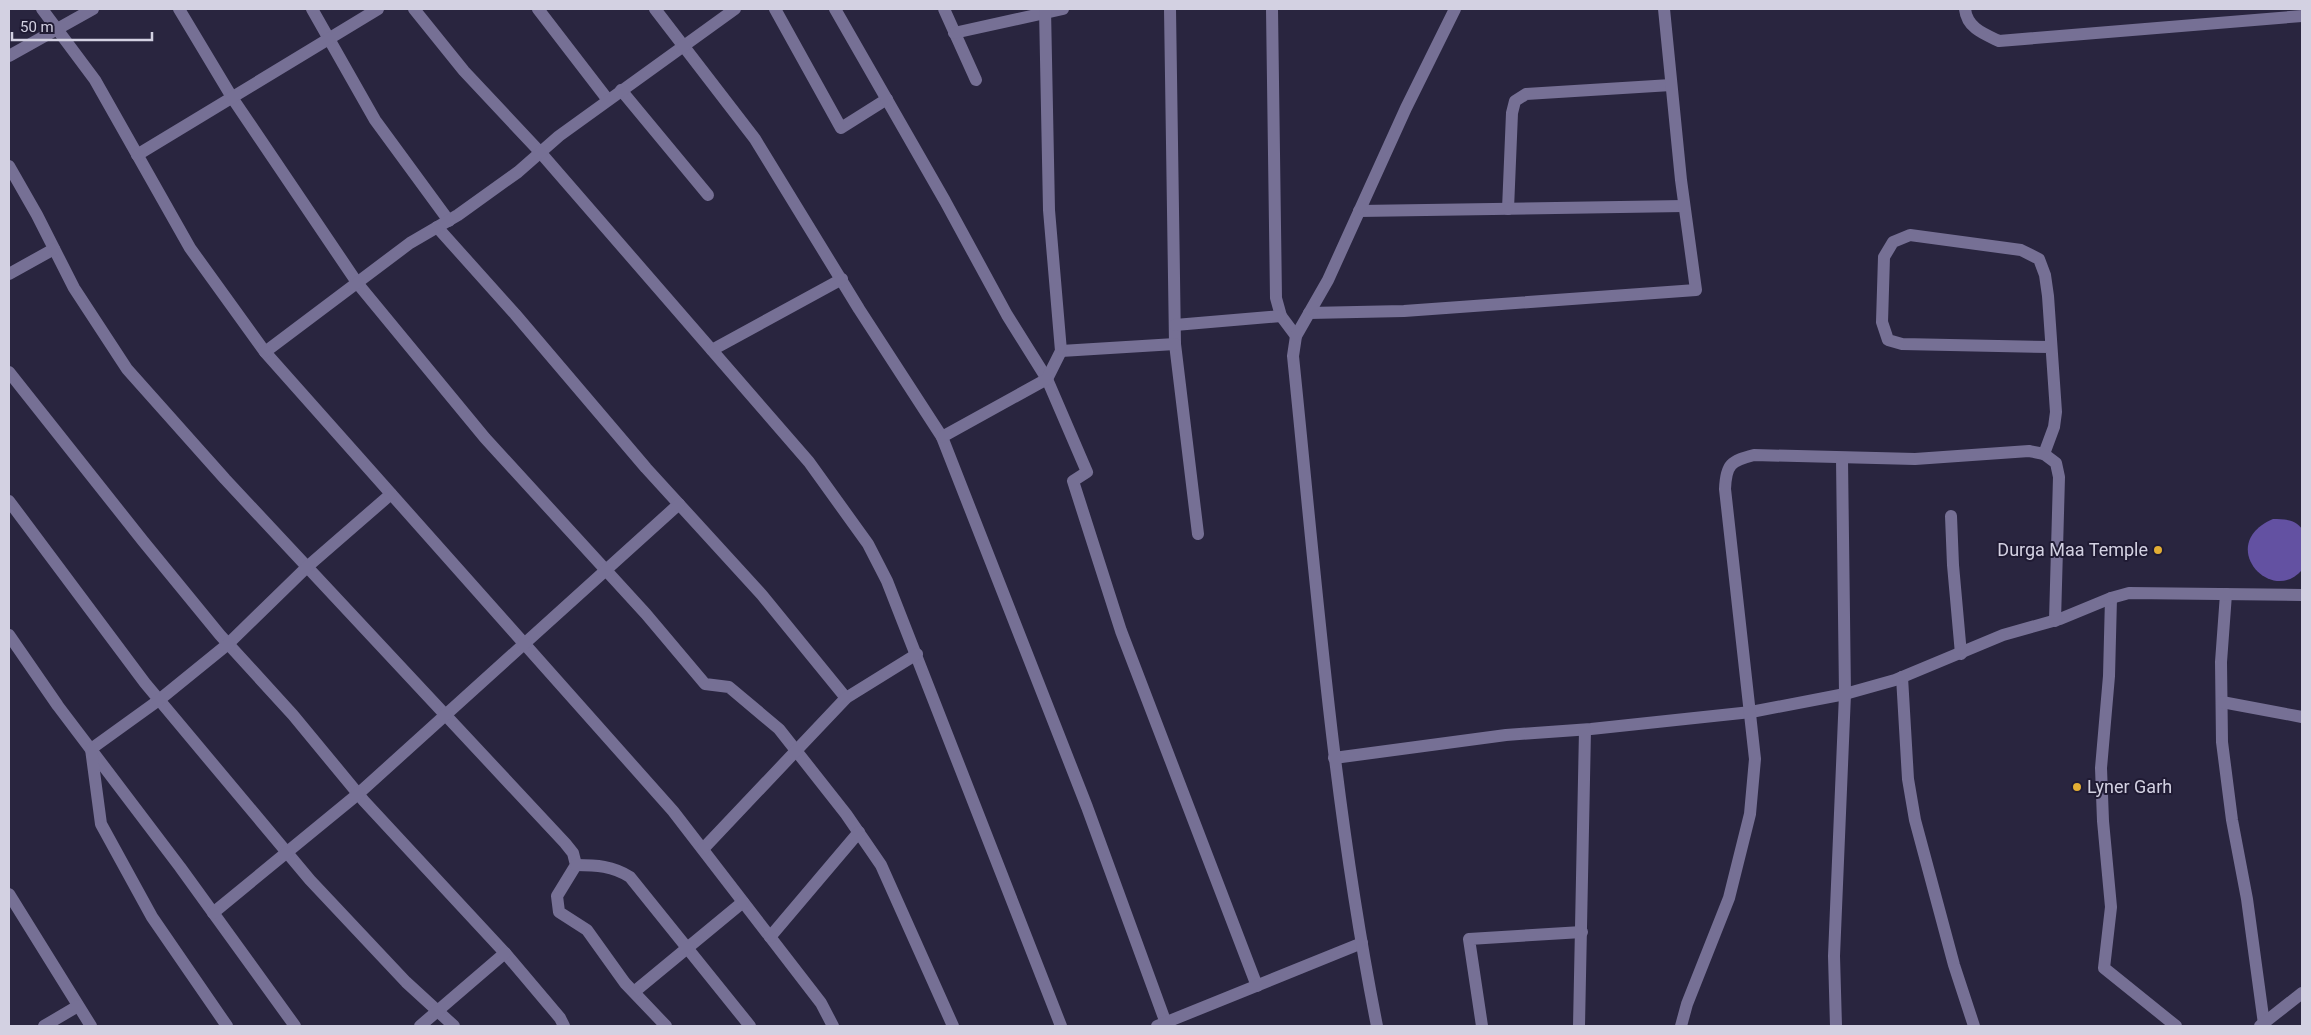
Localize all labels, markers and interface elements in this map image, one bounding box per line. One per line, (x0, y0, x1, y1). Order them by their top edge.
scale bar (12, 10, 152, 42)
text: 50 m (20, 18, 54, 36)
place label: Durga Maa Temple (1997, 539, 2148, 560)
marker: Durga Maa Temple (2152, 544, 2164, 556)
place label: Lyner Garh (2087, 776, 2172, 797)
marker: Lyner Garh (2071, 781, 2083, 793)

